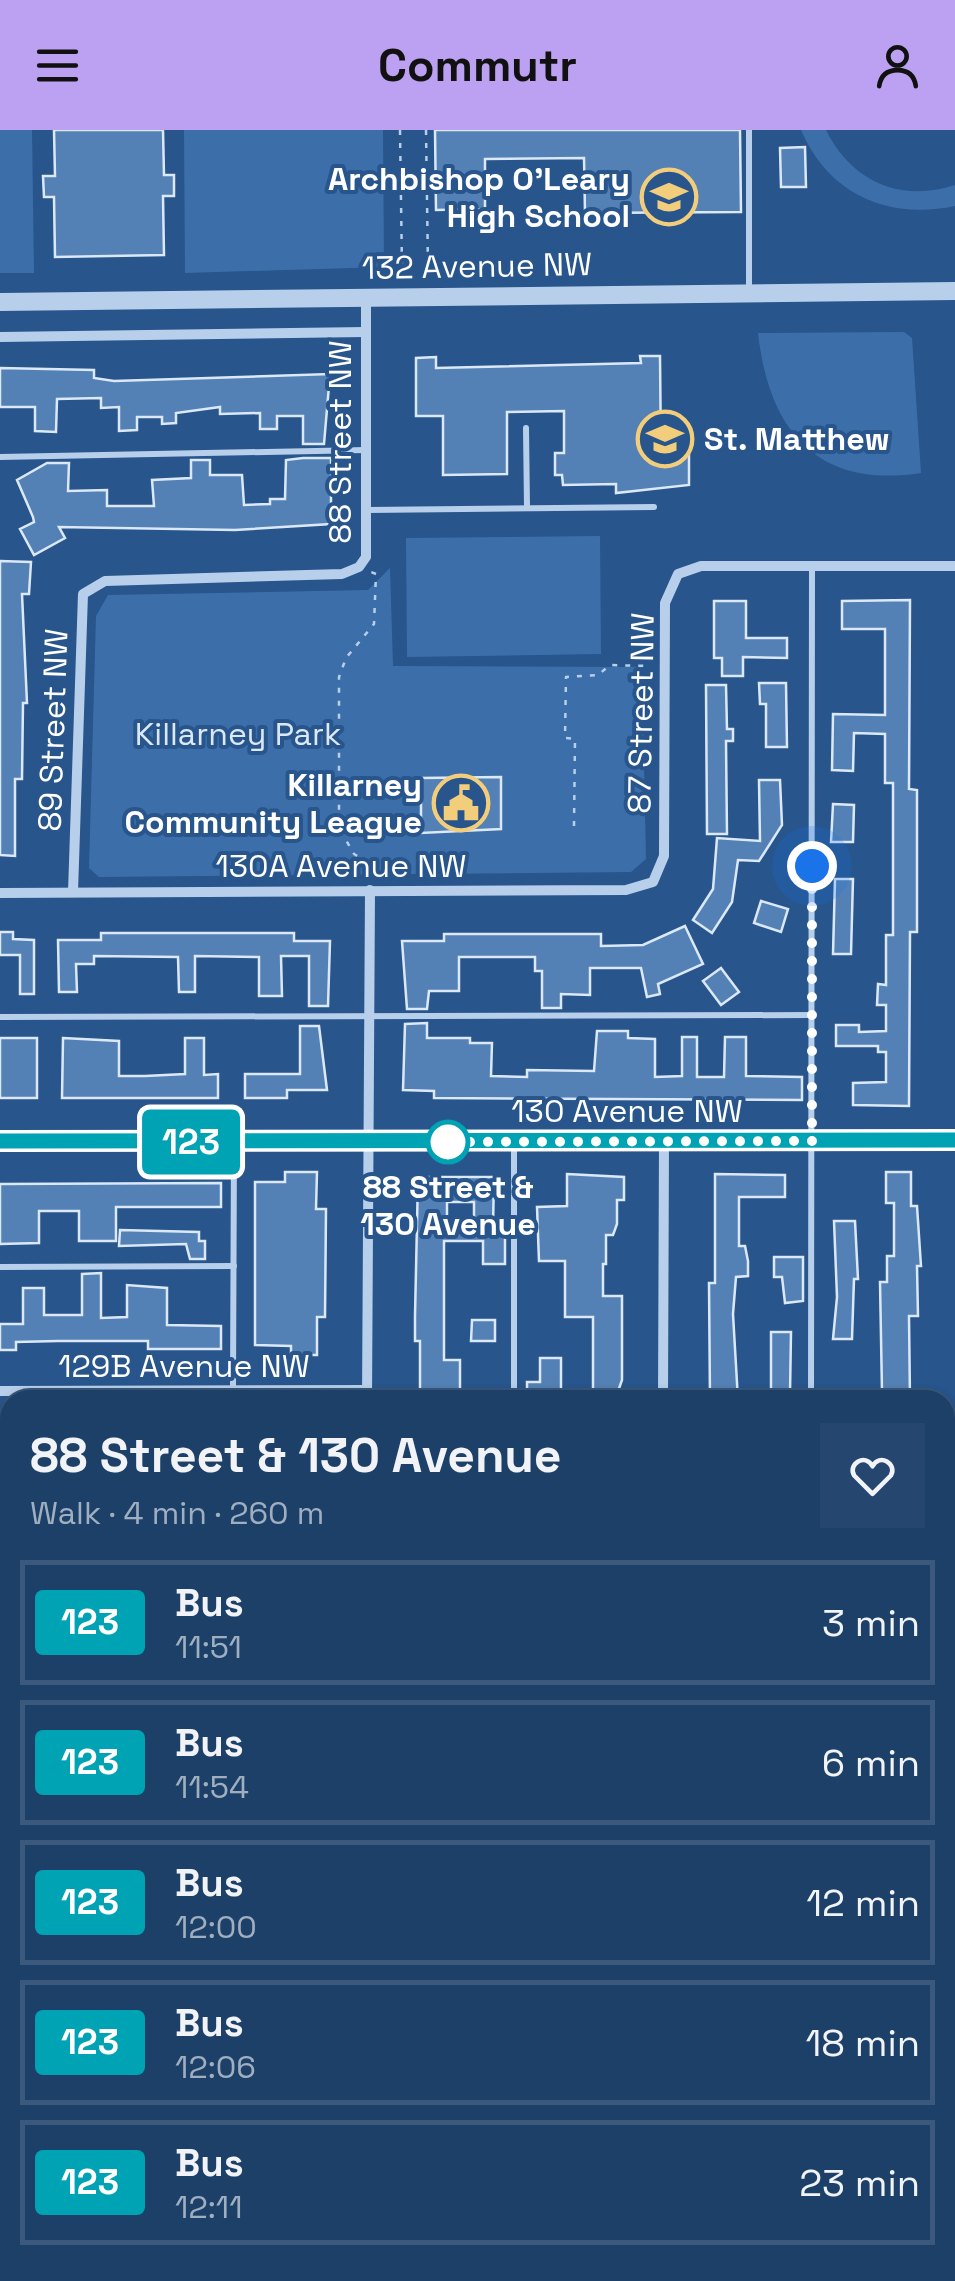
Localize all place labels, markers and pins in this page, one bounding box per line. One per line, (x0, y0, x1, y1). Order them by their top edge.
place label: Archbishop O'Leary High School (328, 159, 630, 236)
school or university icon: Archbishop O'Leary High School (639, 167, 699, 227)
school or university icon: St. Matthew (635, 409, 695, 469)
place label: St. Matthew (704, 419, 890, 459)
place label: Killarney Community League (124, 765, 422, 842)
public building icon: Killarney Community League (431, 773, 491, 833)
marker: 88 Street & 130 Avenue (427, 1121, 469, 1163)
place label: 88 Street & 130 Avenue (360, 1167, 536, 1244)

